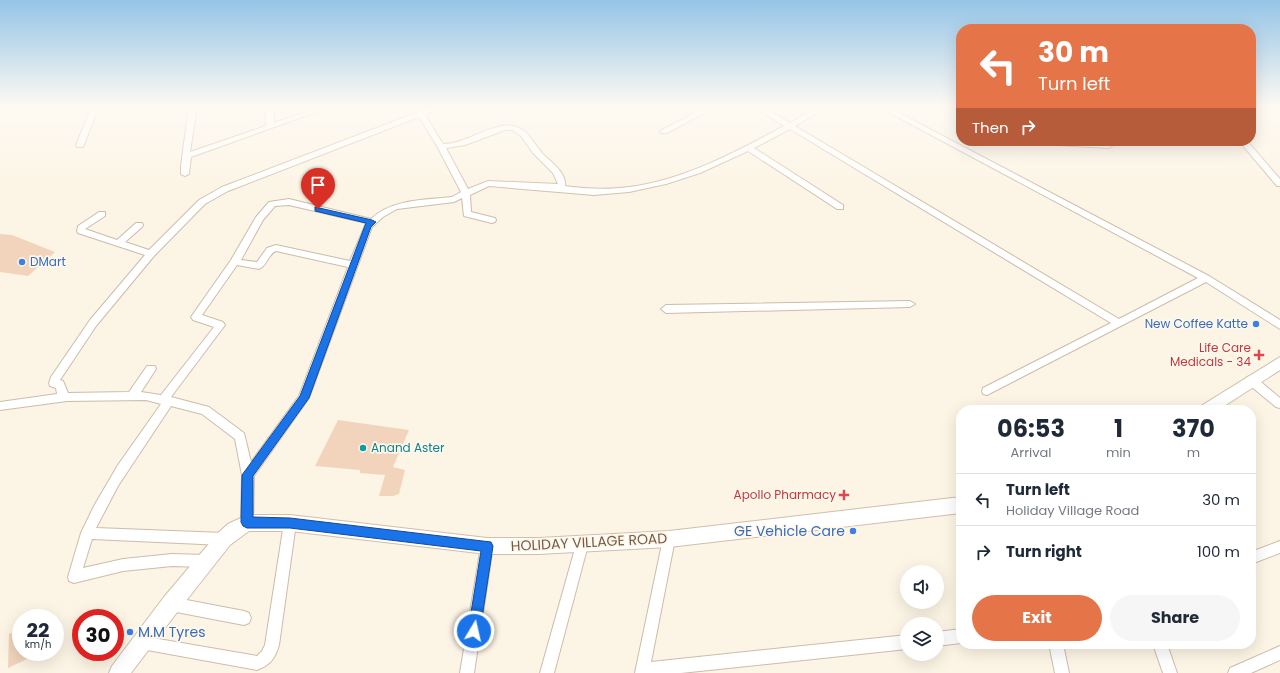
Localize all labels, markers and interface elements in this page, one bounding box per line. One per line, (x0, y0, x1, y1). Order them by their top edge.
text: 30 m (1038, 33, 1109, 72)
icon: left (972, 40, 1024, 92)
text: Turn left (1038, 71, 1110, 96)
icon: right (1017, 116, 1039, 138)
text: Then (972, 117, 1009, 138)
pin (301, 168, 335, 209)
icon: arrive (307, 174, 329, 196)
place label: DMart (30, 253, 66, 270)
marker: DMart (17, 257, 27, 267)
place label: New Coffee Katte (1145, 315, 1248, 332)
marker: New Coffee Katte (1251, 319, 1261, 329)
place label: Life Care Medicals - 34 (1170, 339, 1251, 370)
marker: Life Care Medicals - 34 (1254, 350, 1264, 360)
text: 06:53 (997, 412, 1065, 445)
text: 1 (1114, 412, 1123, 445)
text: 370 (1172, 412, 1215, 445)
place label: Anand Aster (371, 439, 445, 456)
marker: Anand Aster (358, 443, 368, 453)
text: Arrival (1011, 443, 1051, 462)
text: min (1106, 443, 1131, 462)
text: m (1187, 443, 1200, 462)
text: Turn left (1006, 479, 1070, 500)
place label: Apollo Pharmacy (734, 486, 836, 503)
icon: left (972, 489, 994, 511)
text: 30 m (1202, 489, 1240, 510)
marker: Apollo Pharmacy (839, 490, 849, 500)
text: Holiday Village Road (1006, 501, 1139, 520)
place label: GE Vehicle Care (734, 521, 845, 541)
marker: GE Vehicle Care (848, 526, 858, 536)
street label: HOLIDAY VILLAGE ROAD (510, 528, 668, 556)
icon: right (972, 541, 994, 563)
text: Turn right (1006, 541, 1082, 562)
text: 100 m (1197, 541, 1240, 562)
map controls (900, 565, 944, 661)
button: sound (900, 565, 944, 609)
button: Exit (972, 595, 1102, 641)
button: Share (1110, 595, 1240, 641)
speed limit sign: 30 (72, 609, 124, 661)
position arrow (453, 610, 495, 652)
text: 22 (27, 616, 49, 644)
button: layers (900, 617, 944, 661)
place label: M.M Tyres (138, 622, 205, 642)
marker: M.M Tyres (125, 627, 135, 637)
text: km/h (25, 637, 51, 652)

